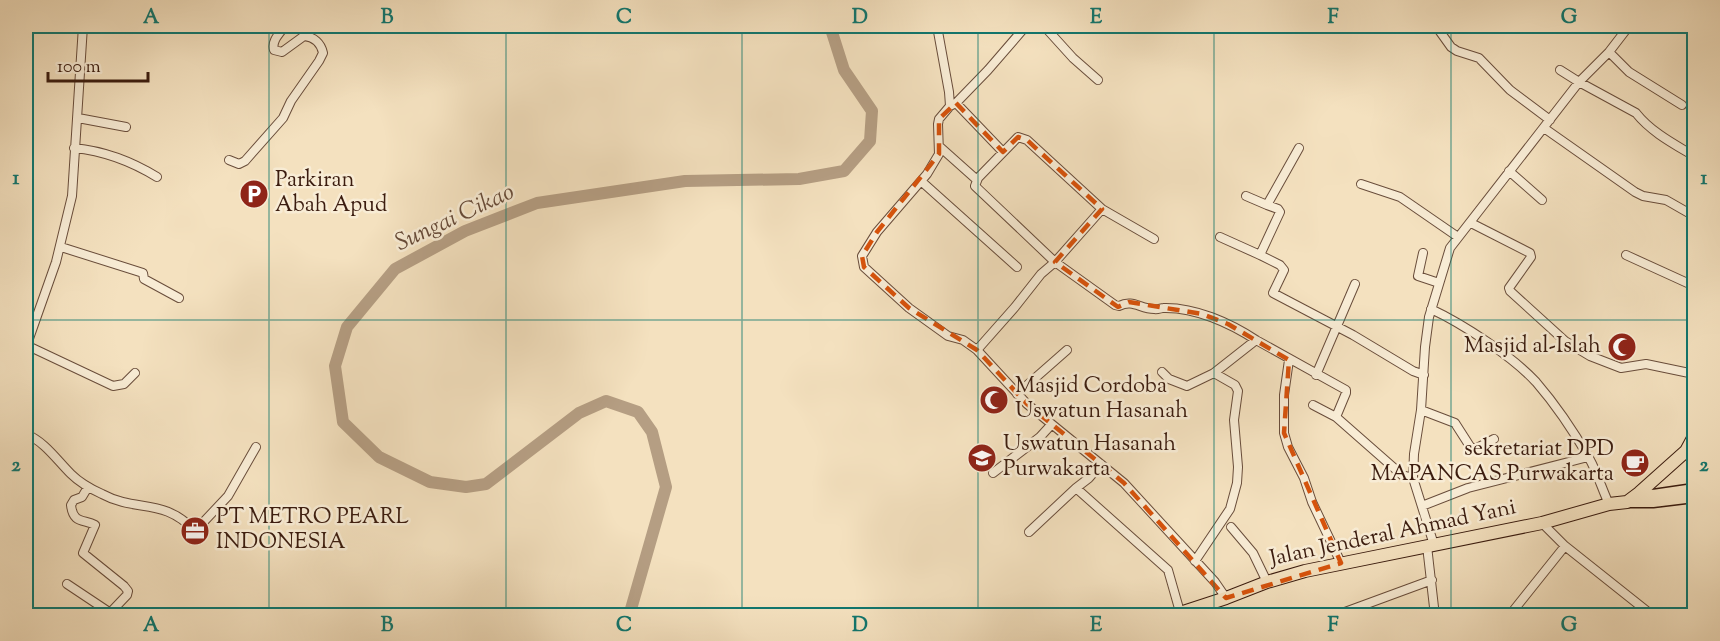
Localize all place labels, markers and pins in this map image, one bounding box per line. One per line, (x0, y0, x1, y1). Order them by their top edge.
place label: Parkiran Abah Apud (275, 165, 387, 222)
parking icon: Parkiran Abah Apud (238, 178, 270, 210)
place label: Masjid al-Islah (1464, 331, 1601, 363)
mosque icon: Masjid al-Islah (1606, 331, 1638, 363)
place label: Masjid Cordoba Uswatun Hasanah (1015, 371, 1188, 428)
mosque icon: Masjid Cordoba Uswatun Hasanah (978, 384, 1010, 416)
place label: Uswatun Hasanah Purwakarta (1003, 429, 1176, 486)
place label: sekretariat DPD MAPANCAS Purwakarta (1371, 434, 1614, 491)
school or university icon: Uswatun Hasanah Purwakarta (966, 442, 998, 474)
cafe icon: sekretariat DPD MAPANCAS Purwakarta (1619, 447, 1651, 479)
place label: PT METRO PEARL INDONESIA (216, 502, 409, 559)
office icon: PT METRO PEARL INDONESIA (179, 515, 211, 547)

